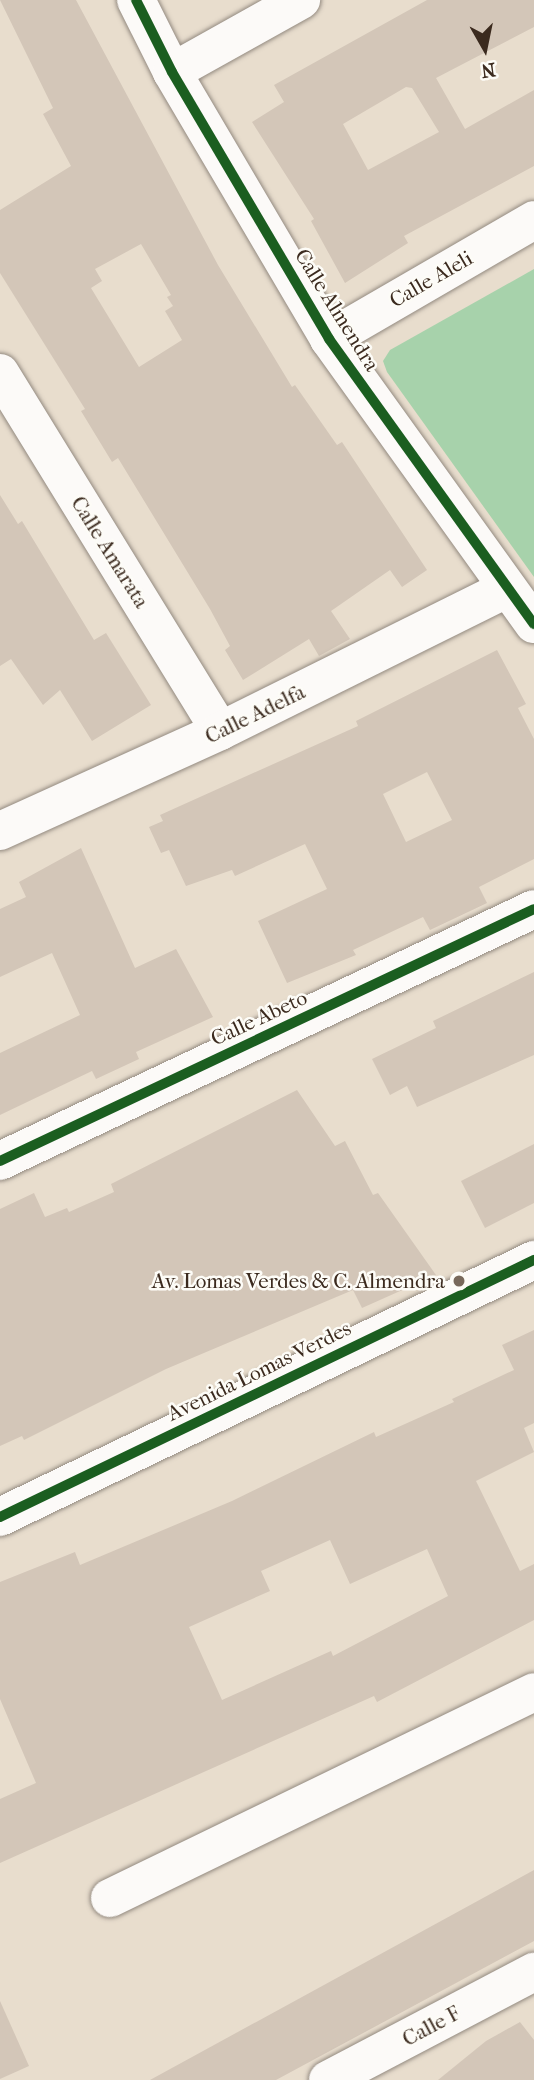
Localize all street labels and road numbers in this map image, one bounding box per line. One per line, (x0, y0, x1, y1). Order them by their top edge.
street label: Calle Almendra (289, 244, 385, 376)
street label: Calle Aleli (385, 245, 477, 313)
street label: Calle Amarata (66, 492, 154, 612)
street label: Calle Adelfa (201, 679, 309, 749)
street label: Calle Abeto (207, 985, 311, 1051)
street label: Avenida Lomas Verdes (163, 1316, 355, 1426)
street label: Calle F (398, 2000, 464, 2052)

